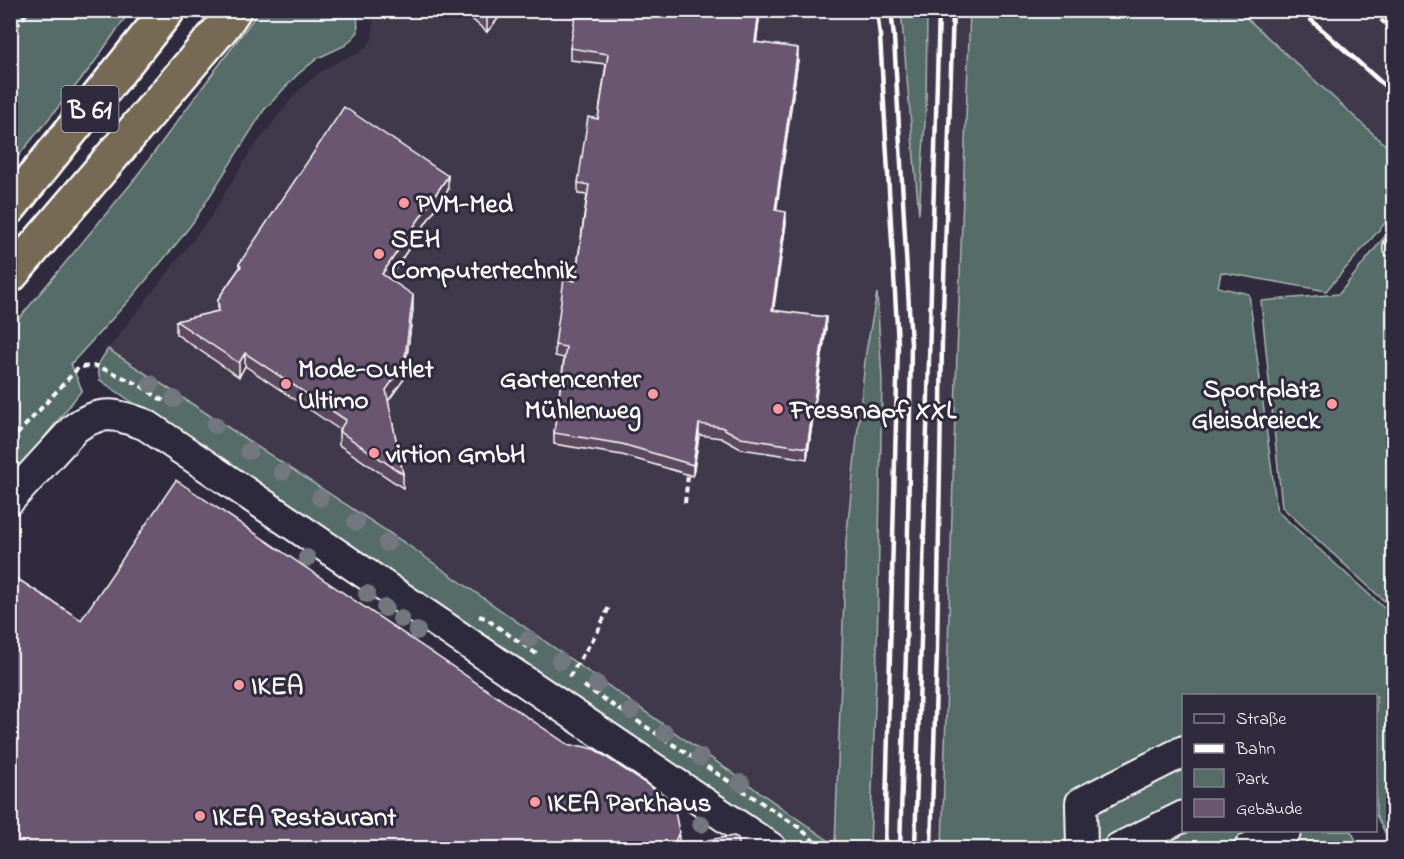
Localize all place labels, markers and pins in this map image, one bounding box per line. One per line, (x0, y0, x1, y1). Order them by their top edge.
place label: PVM-Med (416, 186, 514, 225)
marker: PVM-Med (397, 196, 411, 210)
place label: SEH Computertechnik (391, 221, 578, 291)
marker: SEH Computertechnik (372, 247, 386, 261)
place label: Mode-Outlet Ultimo (298, 351, 435, 421)
place label: Gartencenter Mühlenweg (500, 361, 642, 432)
place label: Sportplatz Gleisdreieck (1191, 371, 1321, 441)
marker: Mode-Outlet Ultimo (279, 377, 293, 391)
marker: Gartencenter Mühlenweg (646, 387, 660, 401)
place label: Fressnapf XXL (788, 392, 957, 431)
marker: Sportplatz Gleisdreieck (1325, 397, 1339, 411)
marker: Fressnapf XXL (771, 402, 785, 416)
place label: virtion GmbH (385, 436, 526, 475)
marker: virtion GmbH (367, 446, 381, 460)
place label: IKEA (251, 668, 303, 707)
marker: IKEA (232, 678, 246, 692)
place label: IKEA Parkhaus (547, 785, 711, 824)
marker: IKEA Parkhaus (528, 795, 542, 809)
place label: IKEA Restaurant (212, 799, 397, 838)
marker: IKEA Restaurant (193, 809, 207, 823)

